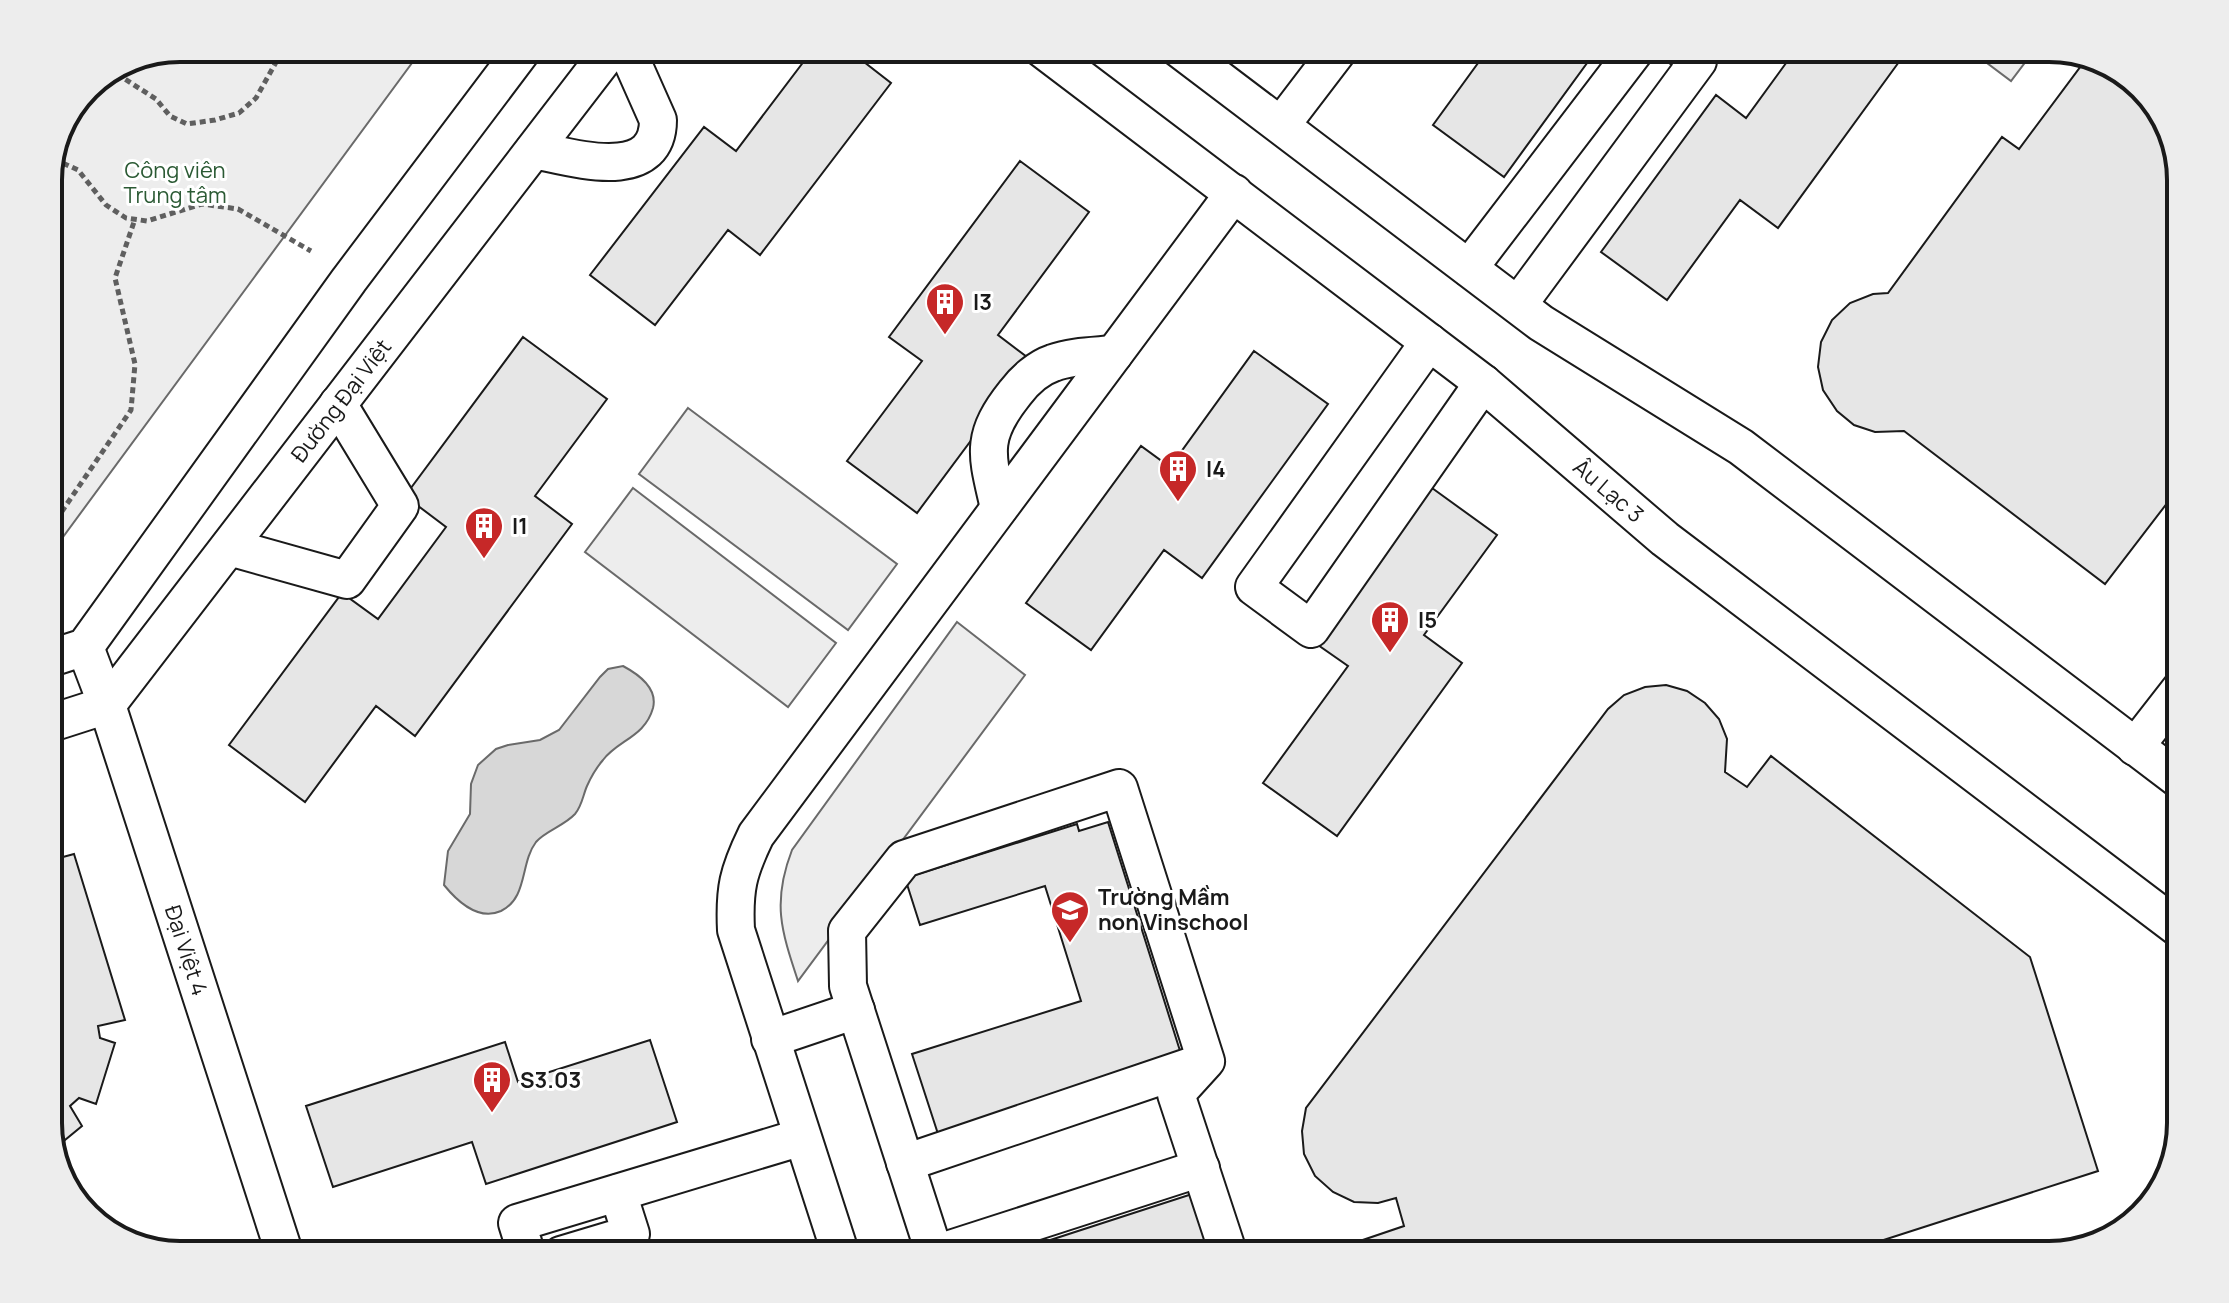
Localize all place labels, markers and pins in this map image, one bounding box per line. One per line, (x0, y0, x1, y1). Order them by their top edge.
building icon: I3 (924, 281, 966, 336)
place label: I3 (973, 287, 992, 317)
building icon: I4 (1157, 448, 1199, 503)
place label: I4 (1206, 454, 1226, 484)
building icon: I1 (463, 505, 505, 560)
place label: I1 (512, 511, 528, 541)
building icon: I5 (1369, 599, 1411, 654)
place label: I5 (1418, 605, 1437, 635)
place label: Trường Mầm non Vinschool (1098, 882, 1249, 937)
school or university icon: Trường Mầm non Vinschool (1049, 889, 1091, 944)
building icon: S3.03 (471, 1059, 513, 1114)
place label: S3.03 (520, 1065, 581, 1095)

